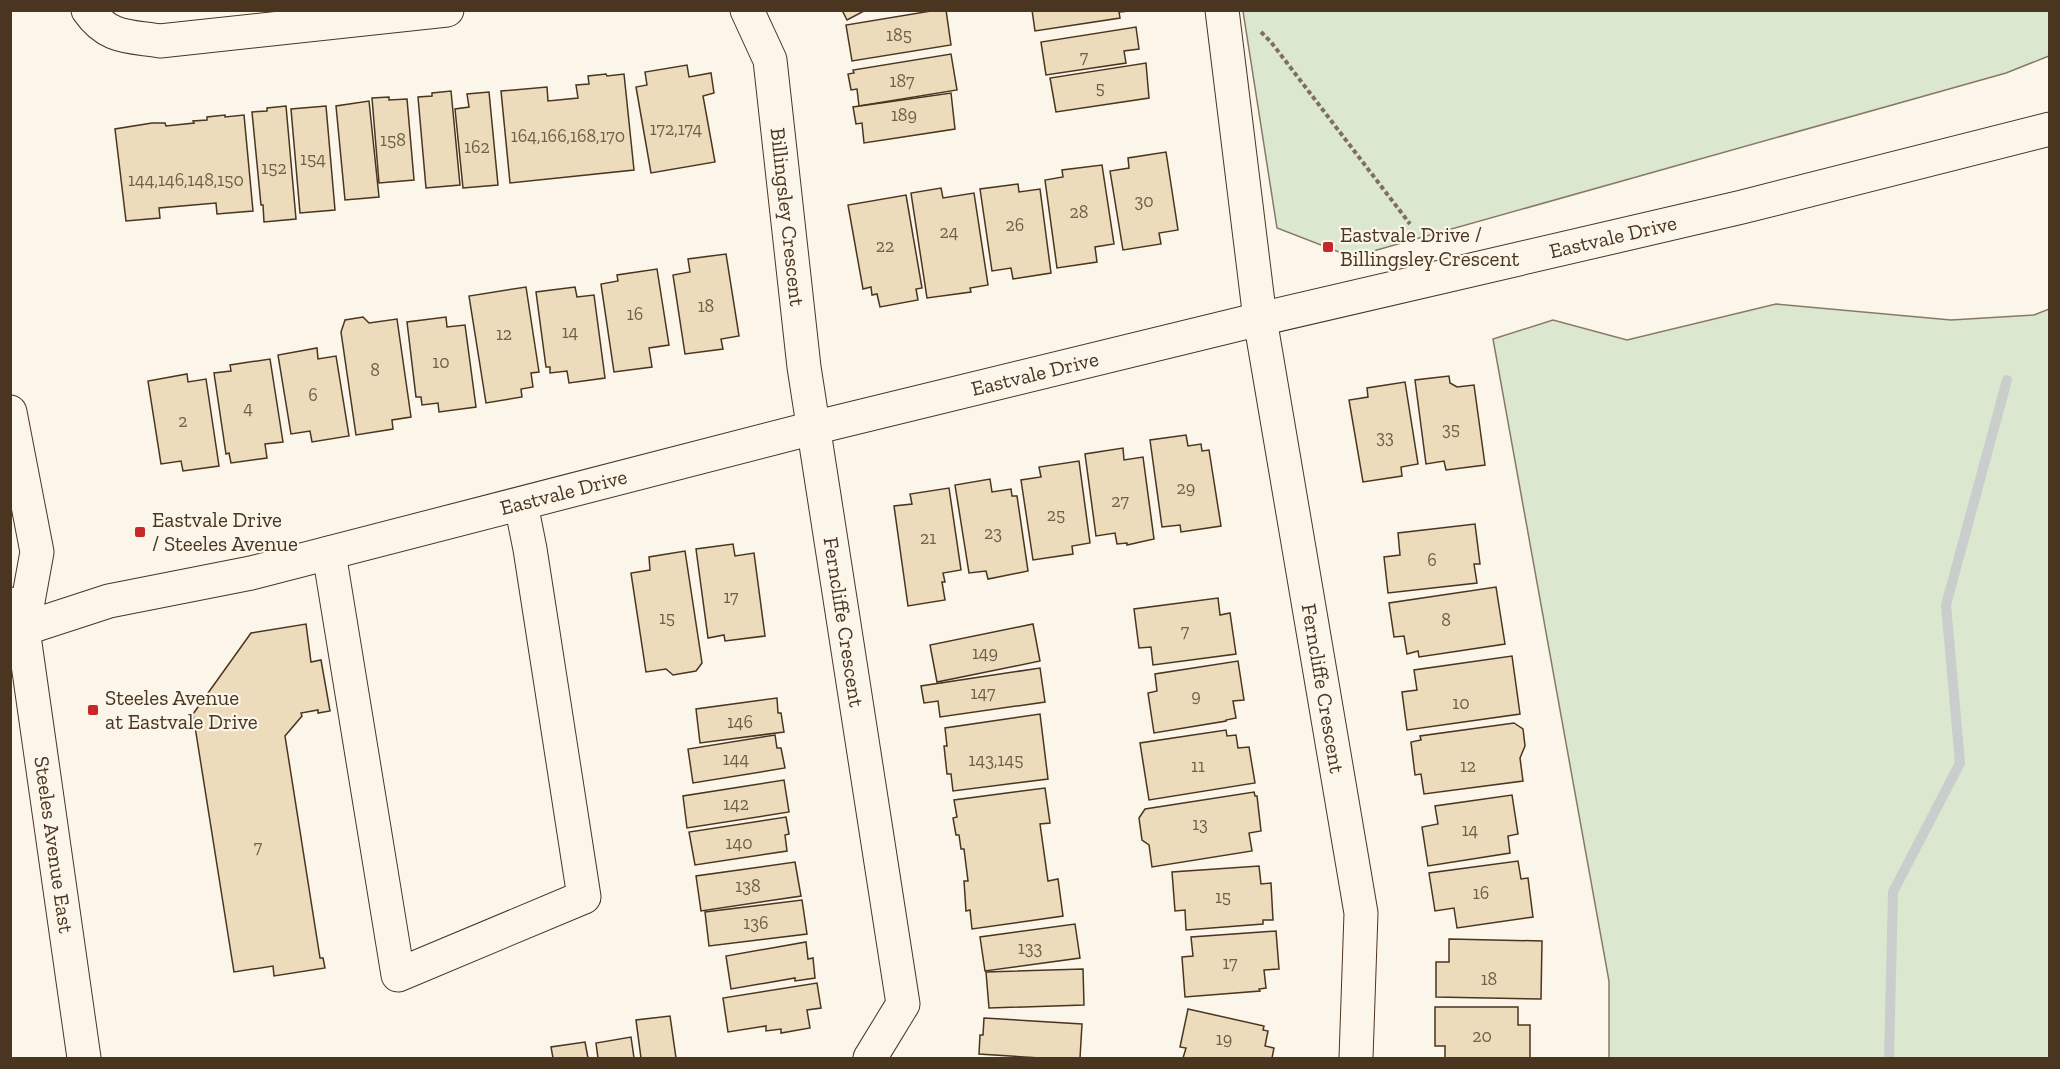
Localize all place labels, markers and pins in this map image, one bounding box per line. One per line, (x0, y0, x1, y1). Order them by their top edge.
place label: Eastvale Drive / Billingsley Crescent (1340, 222, 1519, 271)
marker: Eastvale Drive / Billingsley Crescent (1321, 240, 1335, 254)
place label: Eastvale Drive / Steeles Avenue (152, 507, 298, 556)
marker: Eastvale Drive / Steeles Avenue (133, 525, 147, 539)
place label: Steeles Avenue at Eastvale Drive (105, 685, 258, 734)
marker: Steeles Avenue at Eastvale Drive (86, 703, 100, 717)

